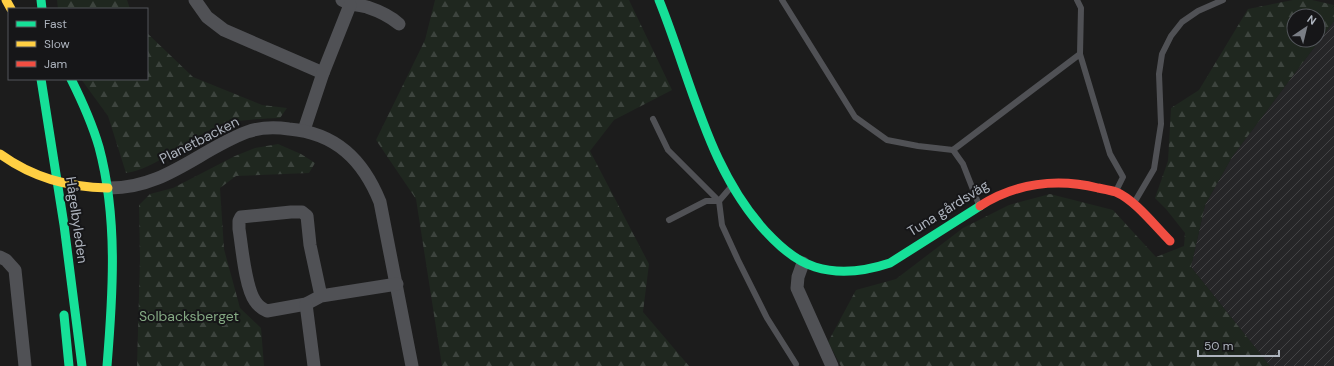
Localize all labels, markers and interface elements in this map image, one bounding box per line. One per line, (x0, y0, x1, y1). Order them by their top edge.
legend (8, 8, 148, 80)
north arrow (1286, 8, 1326, 48)
text: N (1304, 12, 1319, 28)
text: Fast (44, 16, 67, 32)
text: Slow (44, 36, 70, 52)
text: Jam (44, 56, 67, 72)
street label: Planetbacken (156, 112, 242, 168)
street label: Hågelbyleden (62, 175, 92, 265)
street label: Tuna gårdsväg (904, 176, 992, 240)
park label: Solbacksberget (139, 307, 239, 325)
scale bar (1198, 332, 1279, 358)
text: 50 m (1204, 338, 1233, 354)

